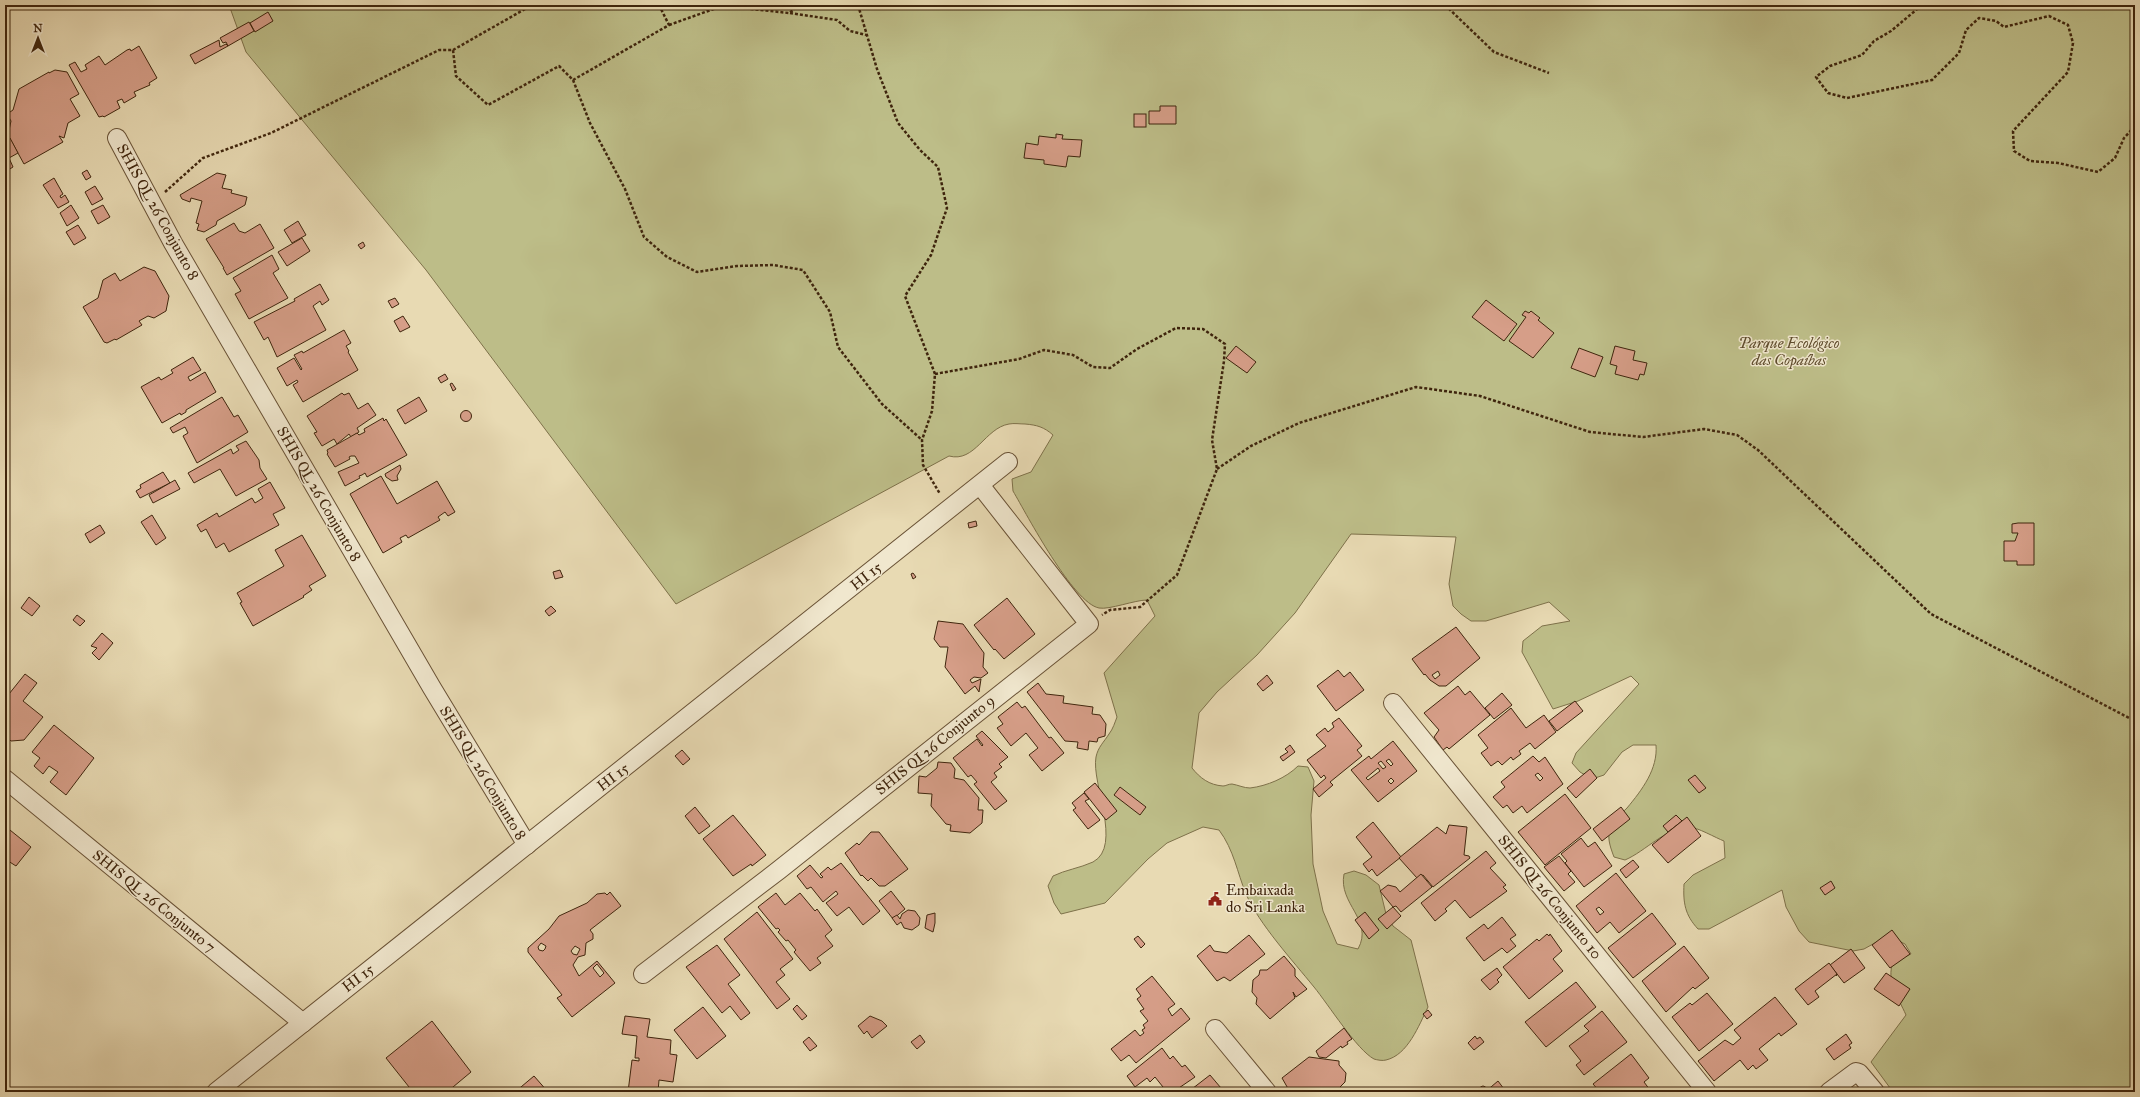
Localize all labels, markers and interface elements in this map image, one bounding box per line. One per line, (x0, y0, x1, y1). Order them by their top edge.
north arrow (18, 18, 58, 58)
text: N (33, 22, 43, 35)
street label: SHIS QL 26 Conjunto 8 (113, 141, 203, 283)
park label: Parque Ecológico das Copaíbas (1739, 334, 1840, 370)
street label: SHIS QL 26 Conjunto 8 (273, 423, 365, 565)
street label: HI 15 (847, 558, 885, 594)
street label: SHIS QI 26 Conjunto 9 (872, 691, 998, 799)
street label: SHIS QL 26 Conjunto 8 (436, 703, 530, 843)
street label: HI 15 (593, 759, 633, 795)
street label: SHIS QI 26 Conjunto 10 (1494, 831, 1606, 963)
street label: SHIS QL 26 Conjunto 7 (89, 846, 219, 956)
place label: Embaixada do Sri Lanka (1226, 881, 1306, 916)
public building icon: Embaixada do Sri Lanka (1207, 891, 1223, 907)
street label: HI 15 (338, 960, 378, 996)

